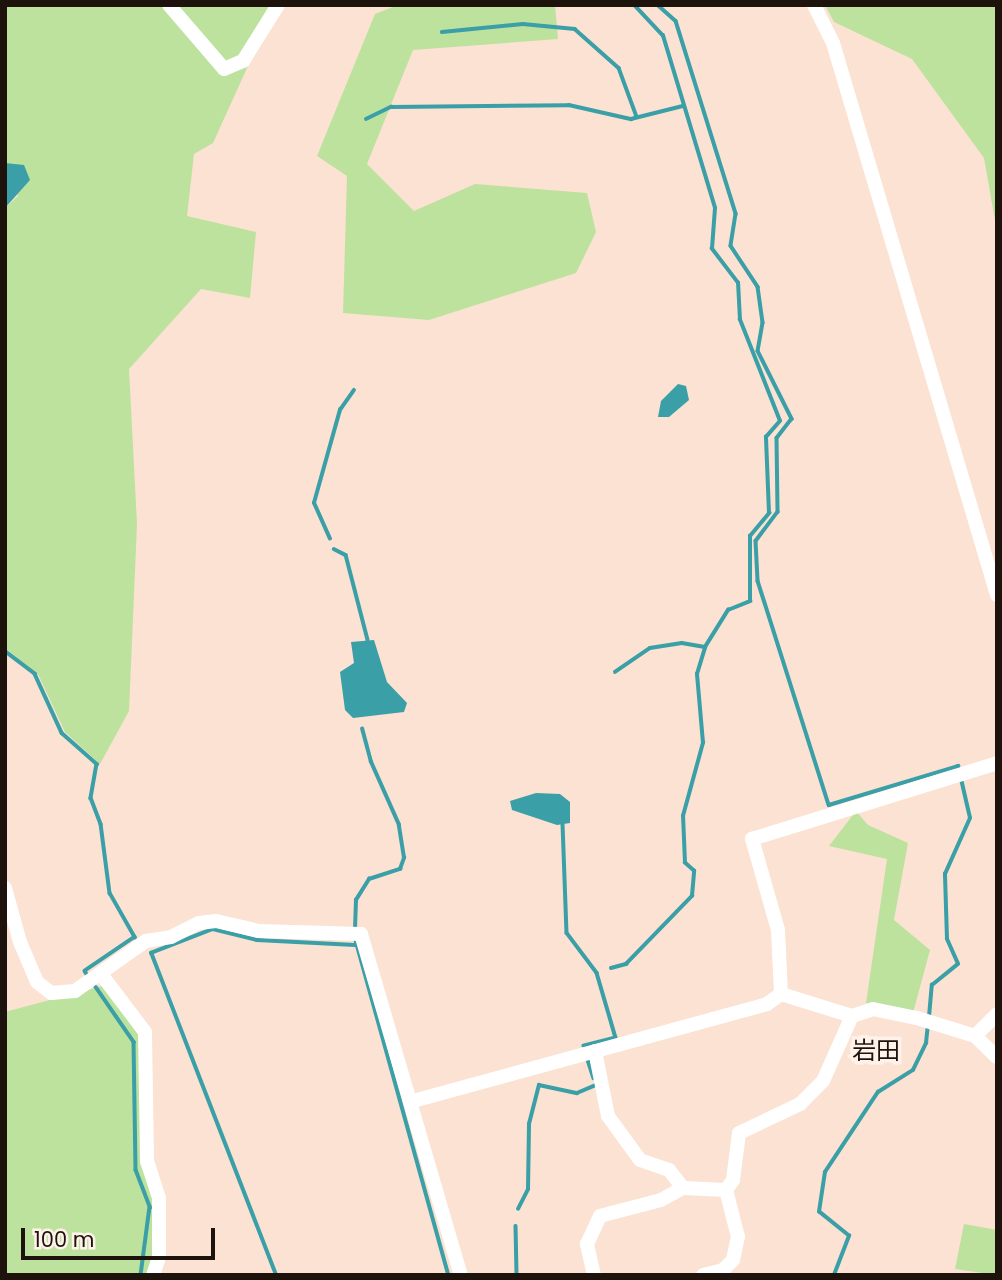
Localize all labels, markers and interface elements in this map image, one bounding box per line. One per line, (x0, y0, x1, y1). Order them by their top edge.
district label: 岩田 (852, 1037, 900, 1065)
scale bar (24, 1214, 219, 1258)
text: 100 m (34, 1225, 94, 1254)

